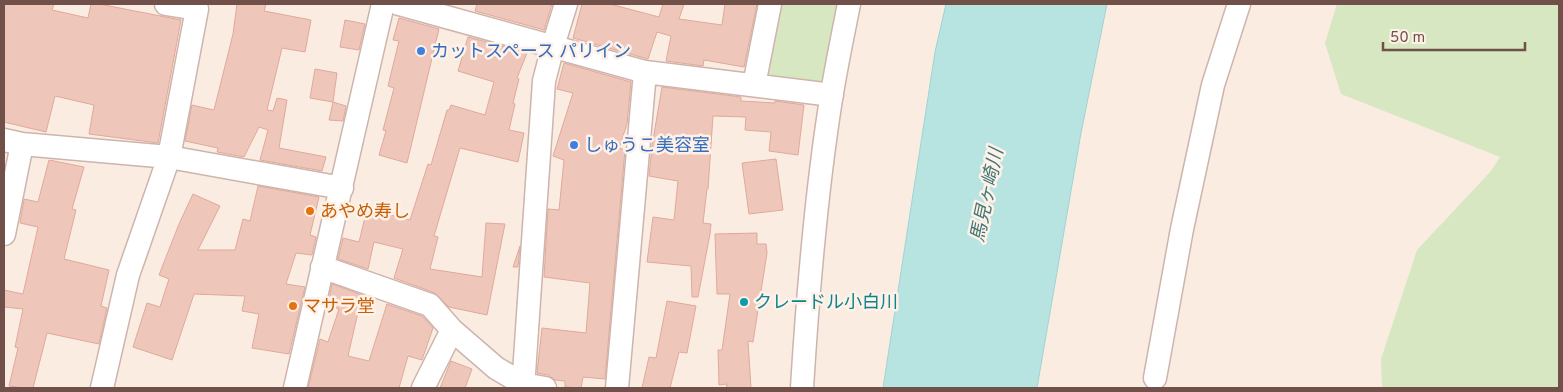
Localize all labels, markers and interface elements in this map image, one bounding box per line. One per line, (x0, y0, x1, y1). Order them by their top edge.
scale bar (1383, 20, 1526, 52)
text: 50 m (1390, 29, 1425, 48)
place label: カットスペース パリイン (431, 41, 631, 64)
marker: カットスペース パリイン (415, 45, 427, 57)
place label: しゅうこ美容室 (584, 135, 710, 158)
marker: しゅうこ美容室 (568, 139, 580, 151)
water label: 馬見ヶ崎川 (966, 145, 1010, 244)
place label: あやめ寿し (320, 201, 410, 224)
marker: あやめ寿し (304, 205, 316, 217)
place label: クレードル小白川 (754, 292, 898, 315)
place label: マサラ堂 (303, 296, 375, 319)
marker: クレードル小白川 (738, 296, 750, 308)
marker: マサラ堂 (287, 300, 299, 312)

